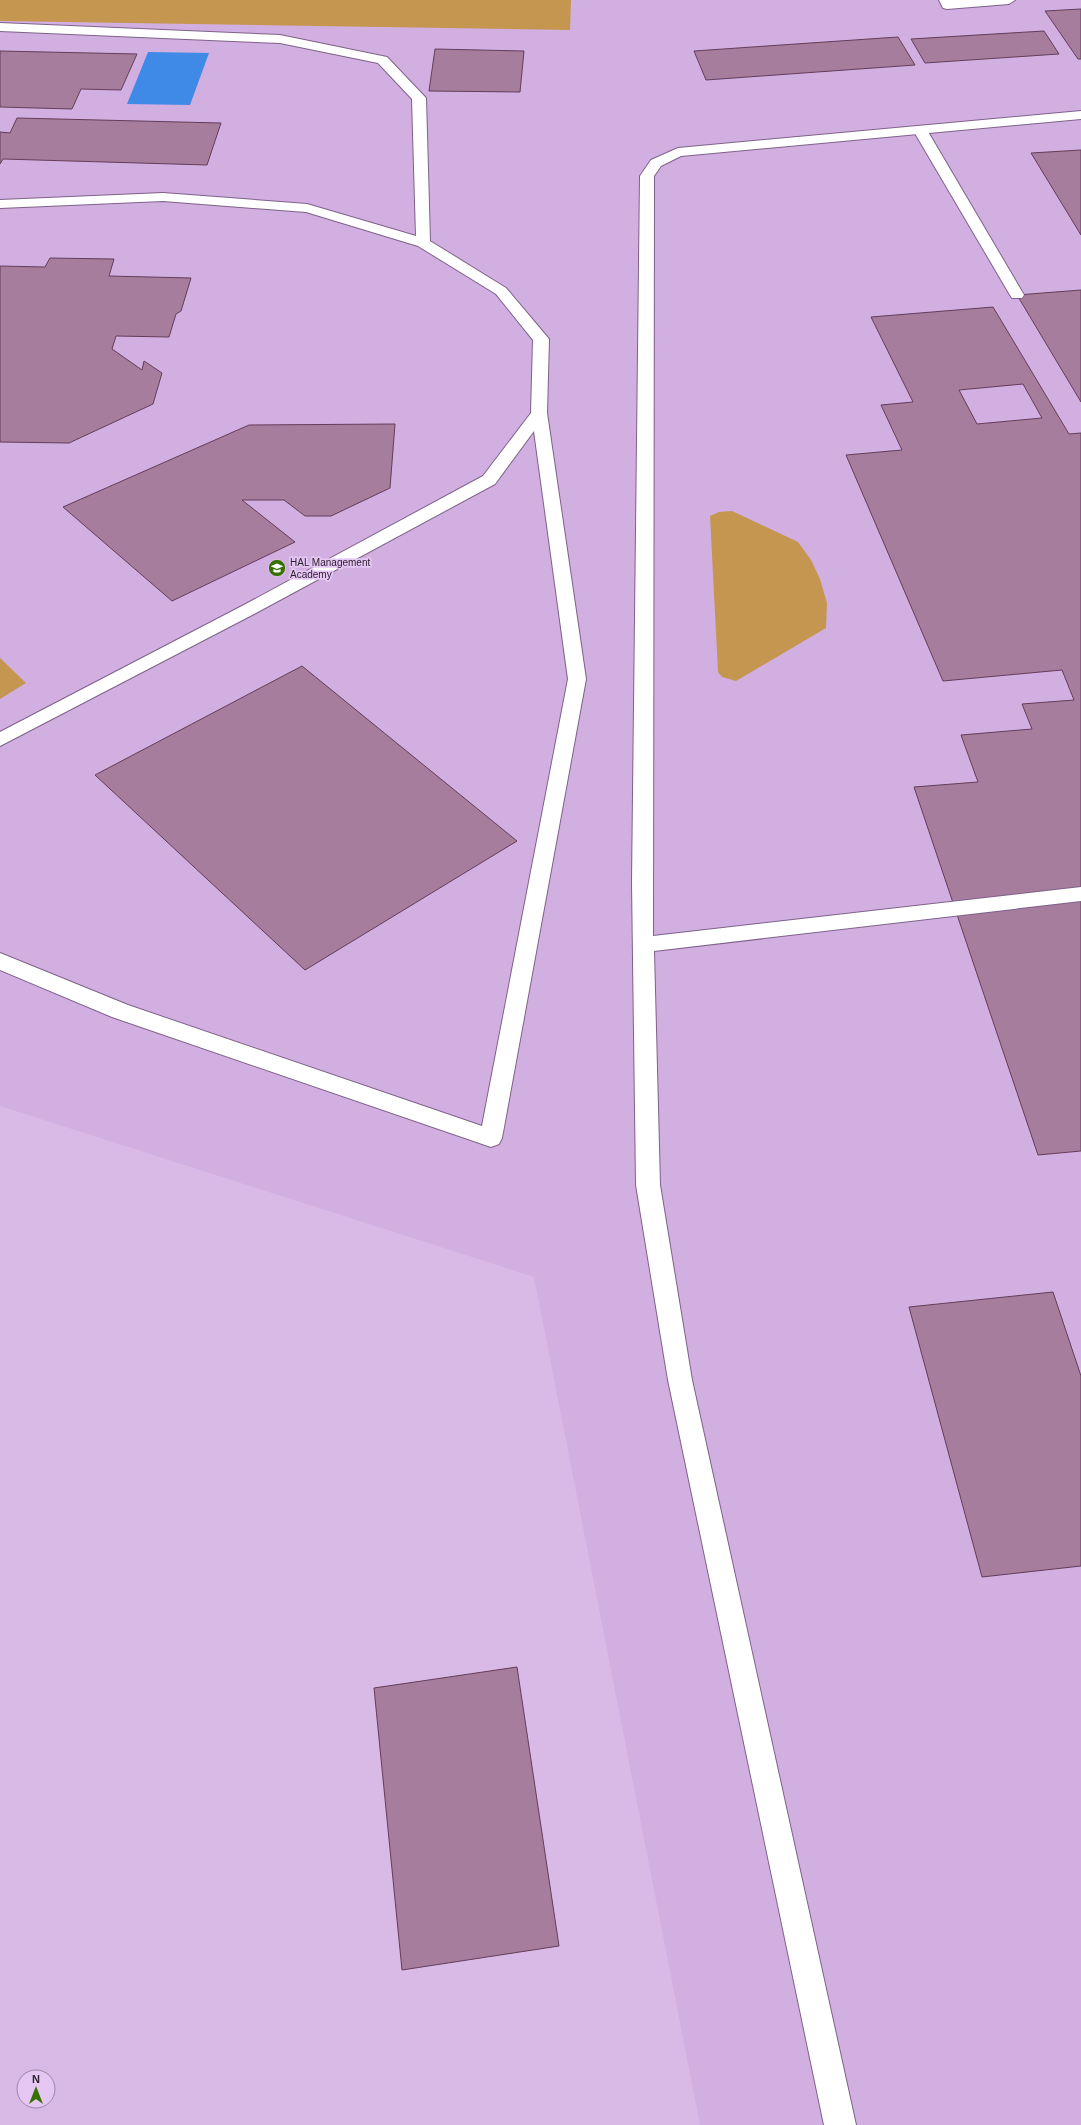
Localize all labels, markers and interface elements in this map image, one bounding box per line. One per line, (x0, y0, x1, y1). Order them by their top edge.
place label: HAL Management Academy (290, 557, 370, 580)
school or university icon: HAL Management Academy (267, 558, 287, 578)
north arrow (16, 2069, 56, 2109)
text: N (32, 2073, 40, 2085)

